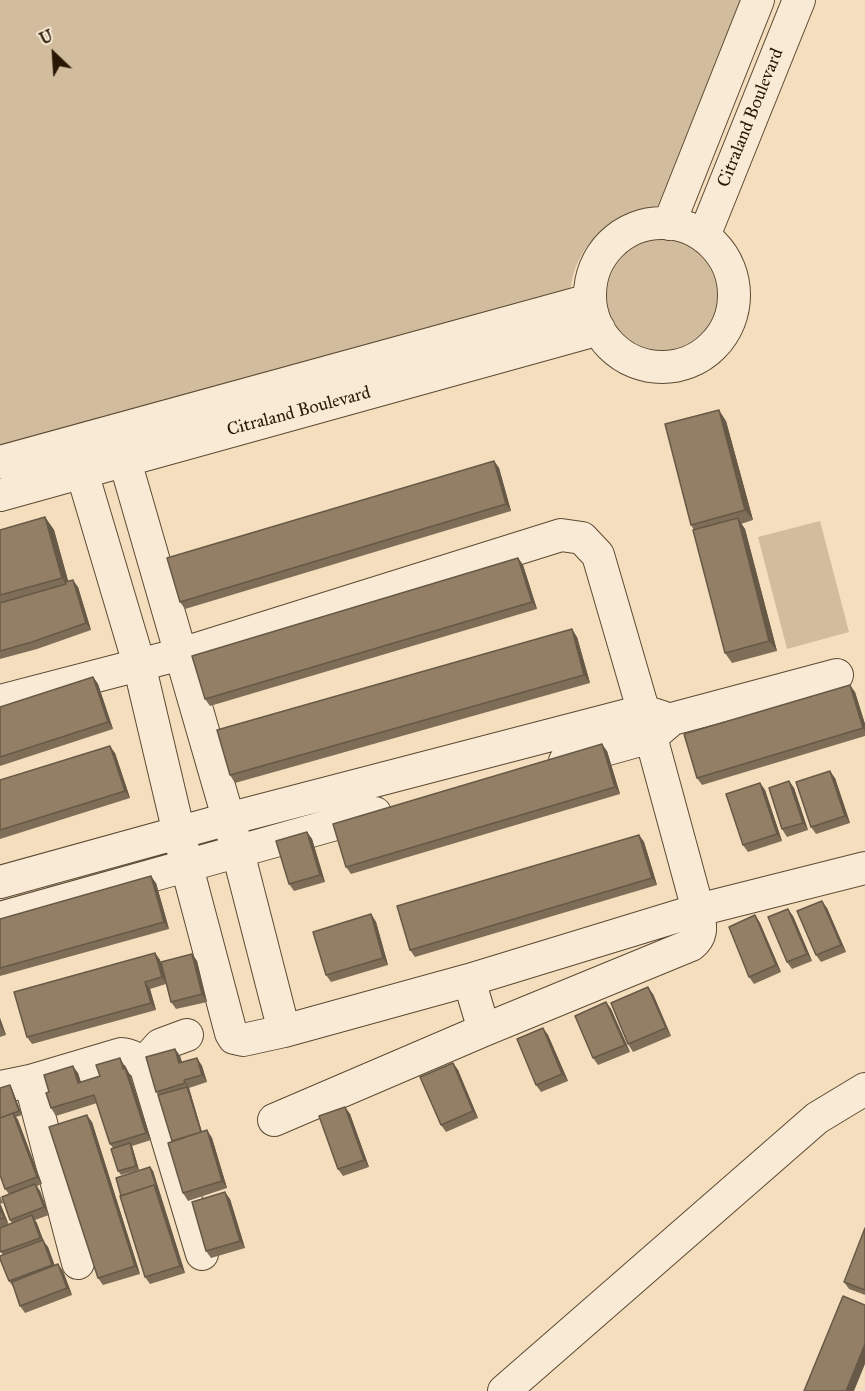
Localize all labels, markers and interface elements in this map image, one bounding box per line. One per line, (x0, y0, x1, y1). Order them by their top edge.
north arrow (24, 24, 84, 84)
text: U (36, 26, 56, 49)
street label: Citraland Boulevard (713, 45, 789, 191)
street label: Citraland Boulevard (225, 382, 373, 442)

